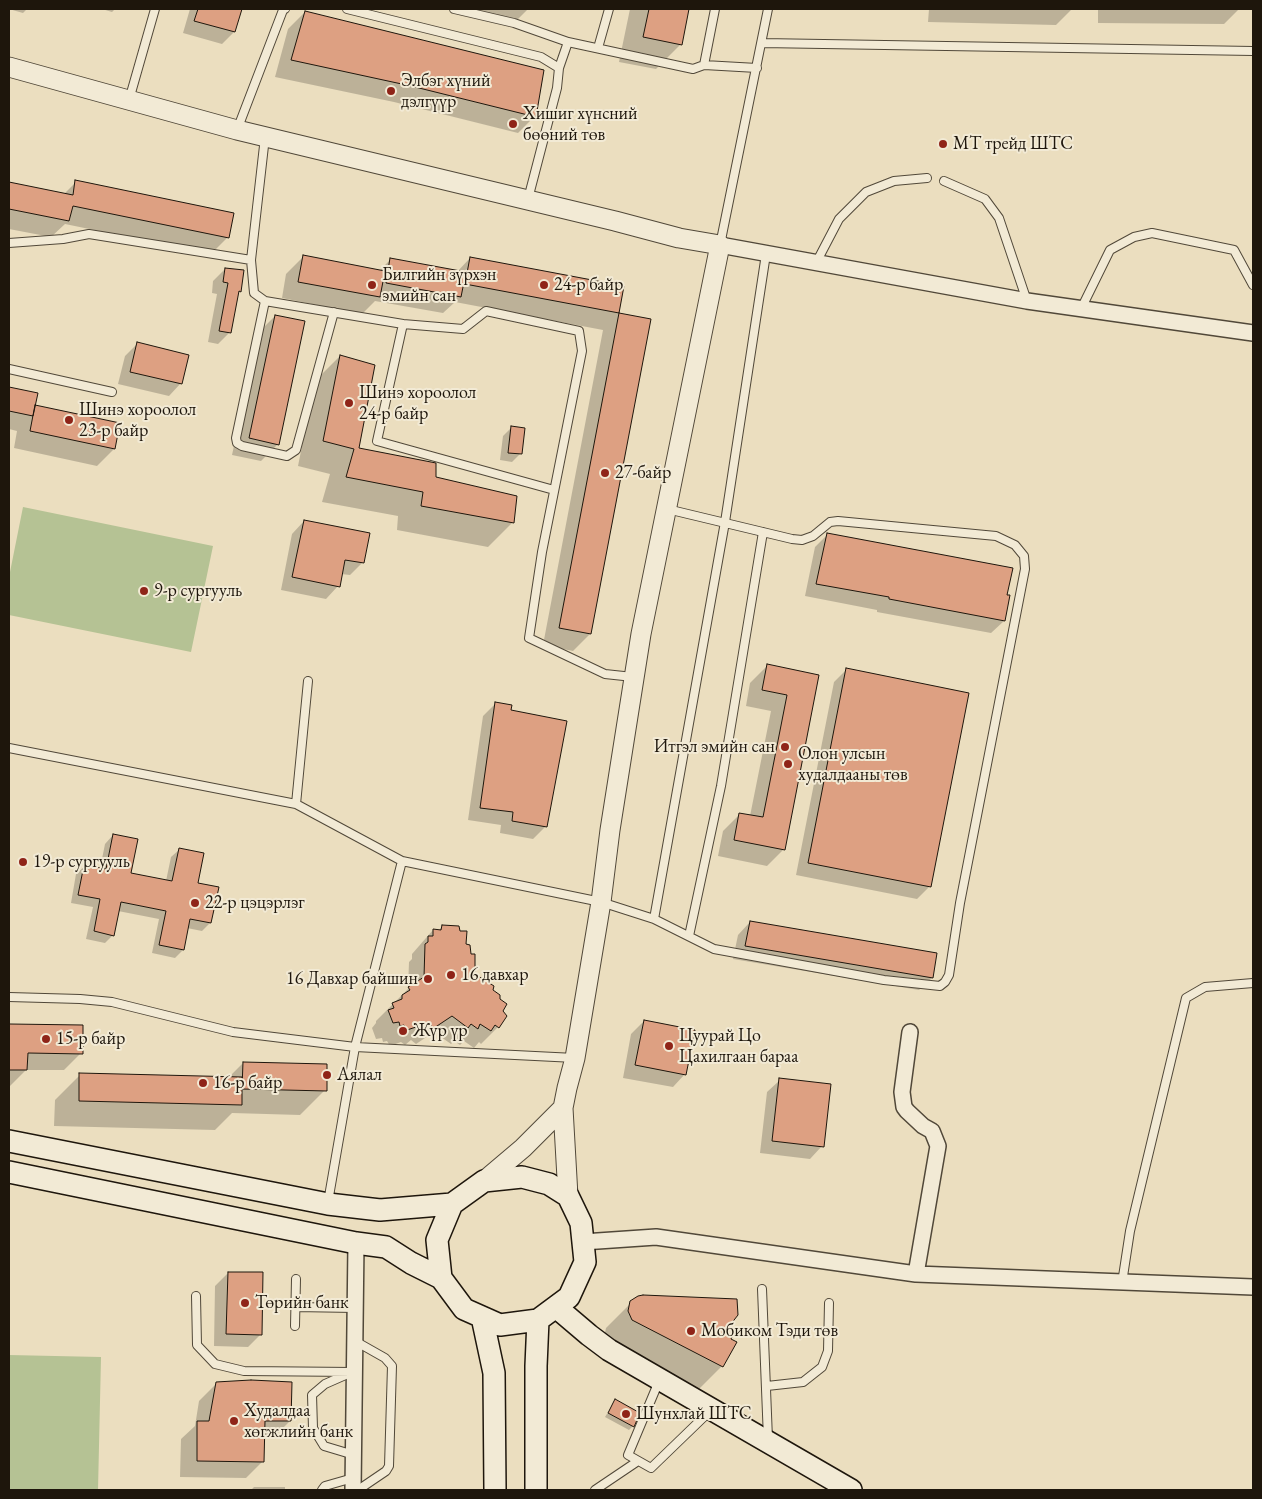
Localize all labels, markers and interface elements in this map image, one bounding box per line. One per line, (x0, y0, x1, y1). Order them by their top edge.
place label: Элбэг хүний дэлгүүр (401, 70, 490, 112)
marker: Элбэг хүний дэлгүүр (385, 85, 397, 97)
place label: Хишиг хүнсний бөөний төв (523, 103, 638, 146)
marker: Хишиг хүнсний бөөний төв (507, 118, 519, 130)
place label: МТ трейд ШТС (953, 133, 1073, 155)
marker: МТ трейд ШТС (937, 138, 949, 150)
place label: Билгийн зүрхэн эмийн сан (382, 264, 496, 306)
place label: 24-р байр (554, 274, 623, 296)
marker: Билгийн зүрхэн эмийн сан (366, 279, 378, 291)
marker: 24-р байр (538, 279, 550, 291)
place label: Шинэ хороолол 24-р байр (359, 382, 476, 424)
marker: Шинэ хороолол 24-р байр (343, 397, 355, 409)
place label: Шинэ хороолол 23-р байр (79, 399, 196, 442)
marker: Шинэ хороолол 23-р байр (63, 414, 75, 426)
place label: 27-байр (615, 462, 671, 484)
marker: 27-байр (599, 467, 611, 479)
place label: 9-р сургууль (154, 580, 242, 602)
marker: 9-р сургууль (138, 585, 150, 597)
place label: Итгэл эмийн сан (654, 736, 775, 758)
marker: Итгэл эмийн сан (779, 741, 791, 753)
place label: Олон улсын худалдааны төв (798, 743, 908, 786)
marker: Олон улсын худалдааны төв (782, 758, 794, 770)
place label: 19-р сургууль (33, 851, 130, 873)
marker: 19-р сургууль (17, 856, 29, 868)
place label: 22-р цэцэрлэг (205, 892, 305, 914)
marker: 22-р цэцэрлэг (189, 897, 201, 909)
place label: 16 давхар (461, 964, 529, 986)
place label: 16 Давхар байшин (286, 968, 418, 990)
marker: 16 давхар (445, 969, 457, 981)
marker: 16 Давхар байшин (422, 973, 434, 985)
place label: Жүр үр (413, 1020, 468, 1042)
marker: Жүр үр (397, 1025, 409, 1037)
place label: Цуурай Цо Цахилгаан бараа (679, 1025, 798, 1068)
place label: 15-р байр (56, 1028, 125, 1050)
marker: 15-р байр (40, 1033, 52, 1045)
marker: Цуурай Цо Цахилгаан бараа (663, 1040, 675, 1052)
place label: Аялал (337, 1064, 382, 1086)
marker: Аялал (321, 1069, 333, 1081)
place label: 16-р байр (213, 1072, 282, 1094)
marker: 16-р байр (197, 1077, 209, 1089)
place label: Төрийн банк (255, 1292, 349, 1314)
marker: Төрийн банк (239, 1297, 251, 1309)
place label: Мобиком Тэди төв (701, 1320, 838, 1342)
marker: Мобиком Тэди төв (685, 1325, 697, 1337)
place label: Худалдаа хөгжлийн банк (244, 1400, 353, 1442)
place label: Шунхлай ШТС (636, 1403, 752, 1425)
marker: Шунхлай ШТС (620, 1408, 632, 1420)
marker: Худалдаа хөгжлийн банк (228, 1415, 240, 1427)

